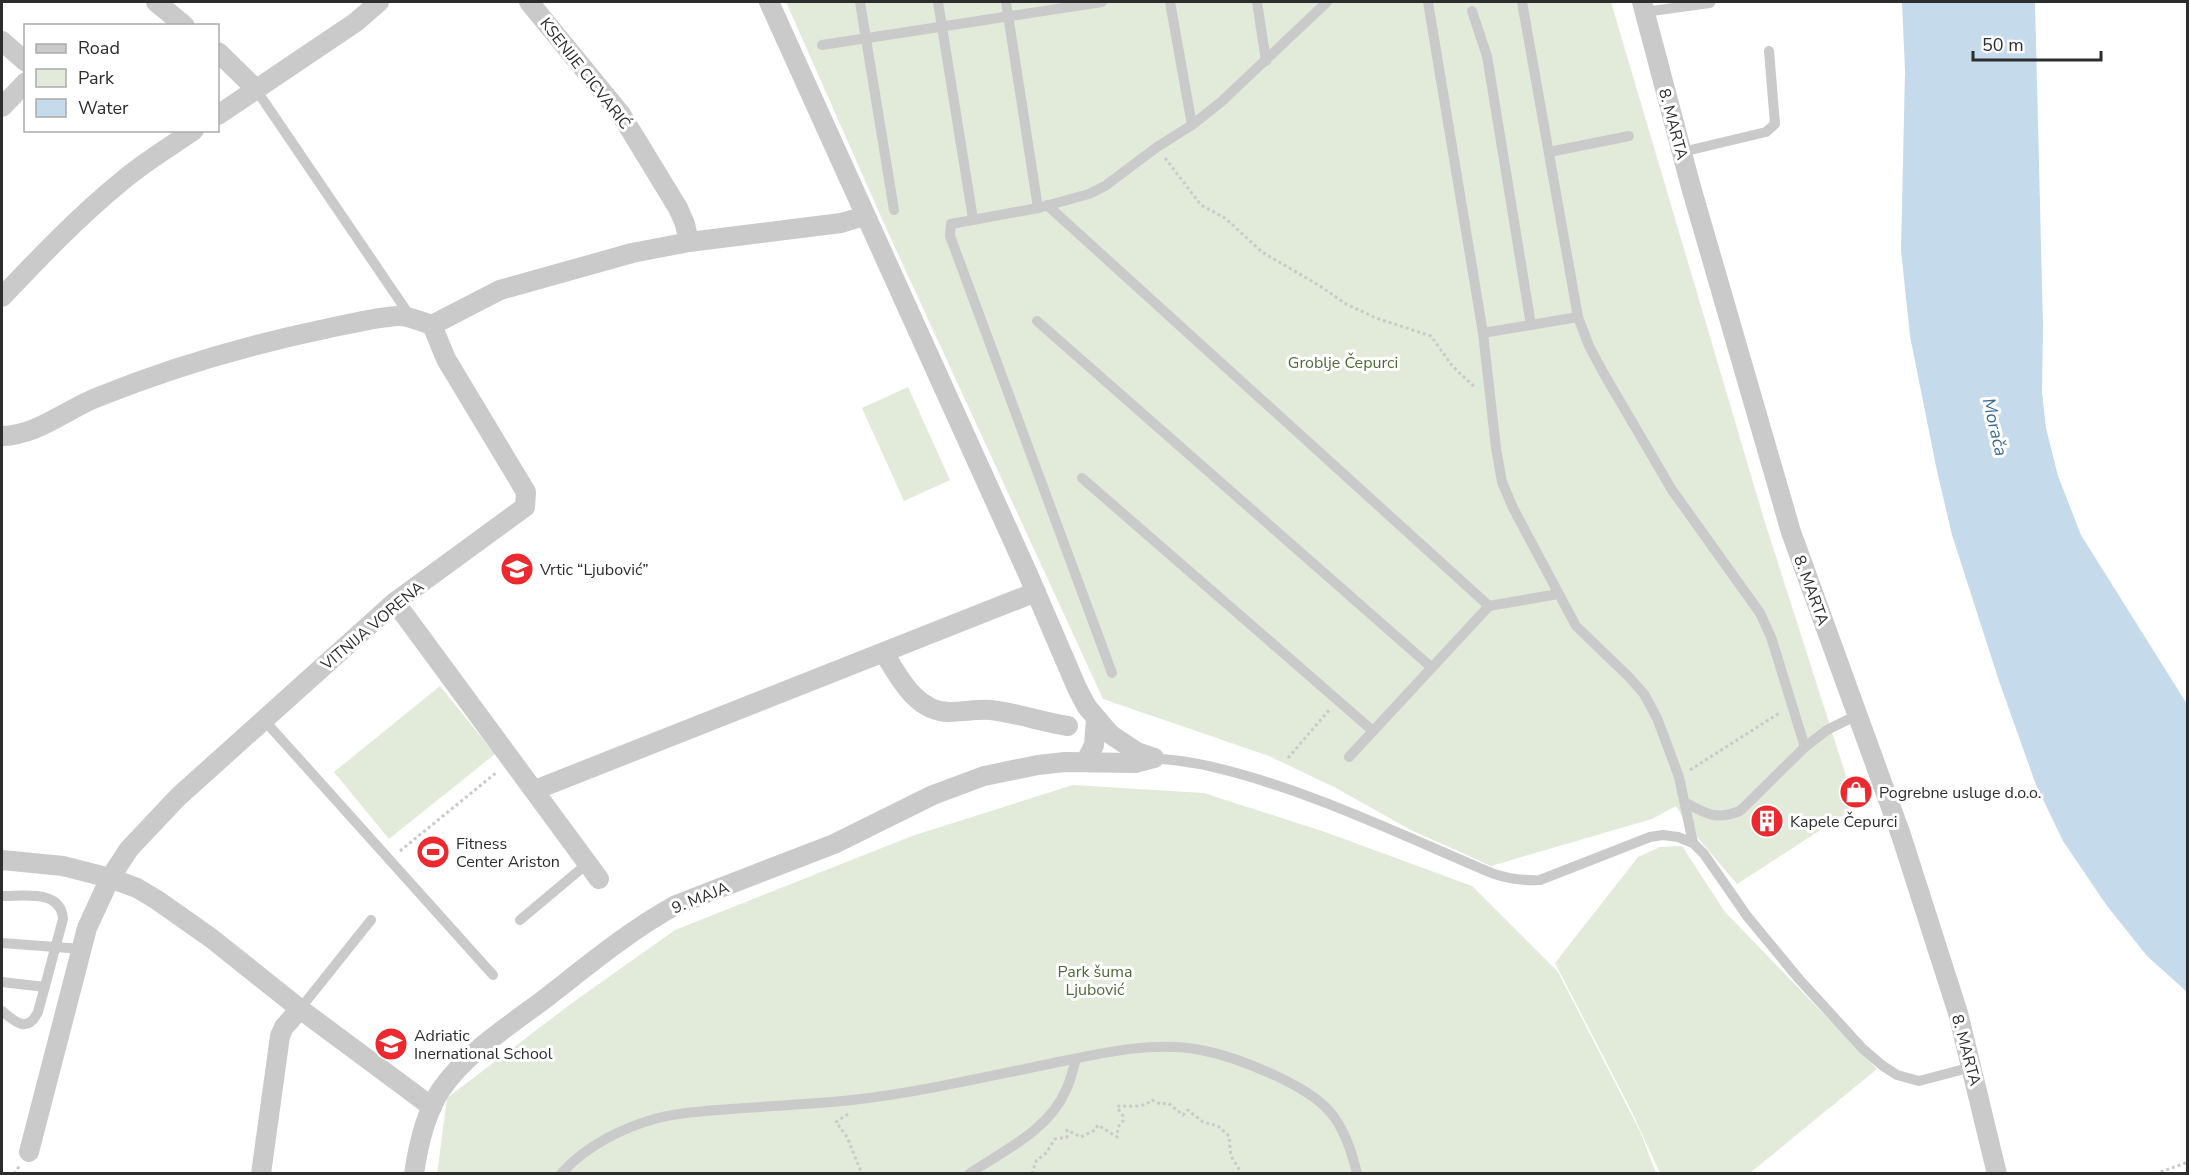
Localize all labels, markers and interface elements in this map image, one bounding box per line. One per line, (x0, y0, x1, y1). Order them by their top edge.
street label: KSENIJE CICVARIĆ (535, 13, 636, 134)
legend (24, 24, 219, 132)
scale bar (1973, 24, 2100, 62)
text: 50 m (1982, 33, 2024, 57)
text: Road (78, 36, 120, 60)
text: Park (78, 66, 115, 90)
street label: 8. MARTA (1653, 86, 1693, 163)
text: Water (78, 96, 129, 120)
park label: Groblje Čepurci (1288, 352, 1398, 374)
water label: Morača (1977, 396, 2013, 458)
school or university icon: Vrtic “Ljubović” (499, 551, 535, 587)
street label: 8. MARTA (1788, 552, 1834, 629)
place label: Vrtic “Ljubović” (539, 559, 649, 581)
street label: VITNIJA VORENA (316, 576, 429, 676)
shop icon: Pogrebne usluge d.o.o. (1838, 774, 1874, 810)
place label: Pogrebne usluge d.o.o. (1879, 782, 2041, 804)
building icon: Kapele Čepurci (1749, 803, 1785, 839)
place label: Kapele Čepurci (1790, 811, 1897, 833)
place label: Fitness Center Ariston (456, 833, 560, 873)
sports icon: Fitness Center Ariston (415, 834, 451, 870)
street label: 9. MAJA (668, 876, 733, 919)
park label: Park šuma Ljubović (1058, 961, 1132, 1001)
street label: 8. MARTA (1946, 1012, 1986, 1089)
place label: Adriatic Inernational School (414, 1025, 553, 1065)
school or university icon: Adriatic Inernational School (373, 1026, 409, 1062)

